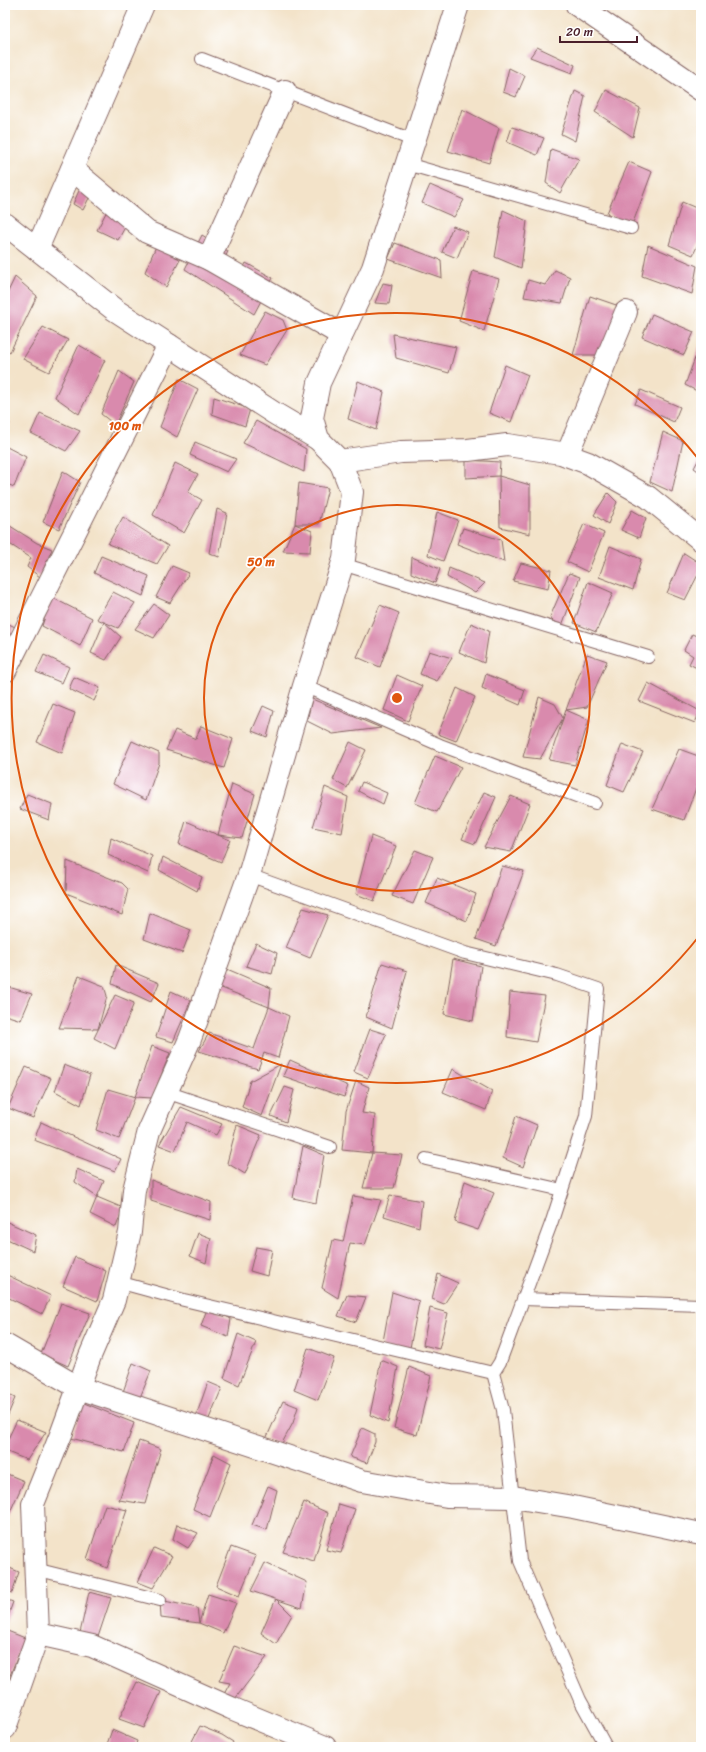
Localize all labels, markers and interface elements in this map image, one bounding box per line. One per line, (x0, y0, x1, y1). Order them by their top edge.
scale bar (560, 18, 637, 44)
text: 20 m (566, 21, 593, 43)
text: 100 m (109, 415, 142, 437)
text: 50 m (247, 551, 275, 573)
centre of rings (390, 691, 404, 705)

